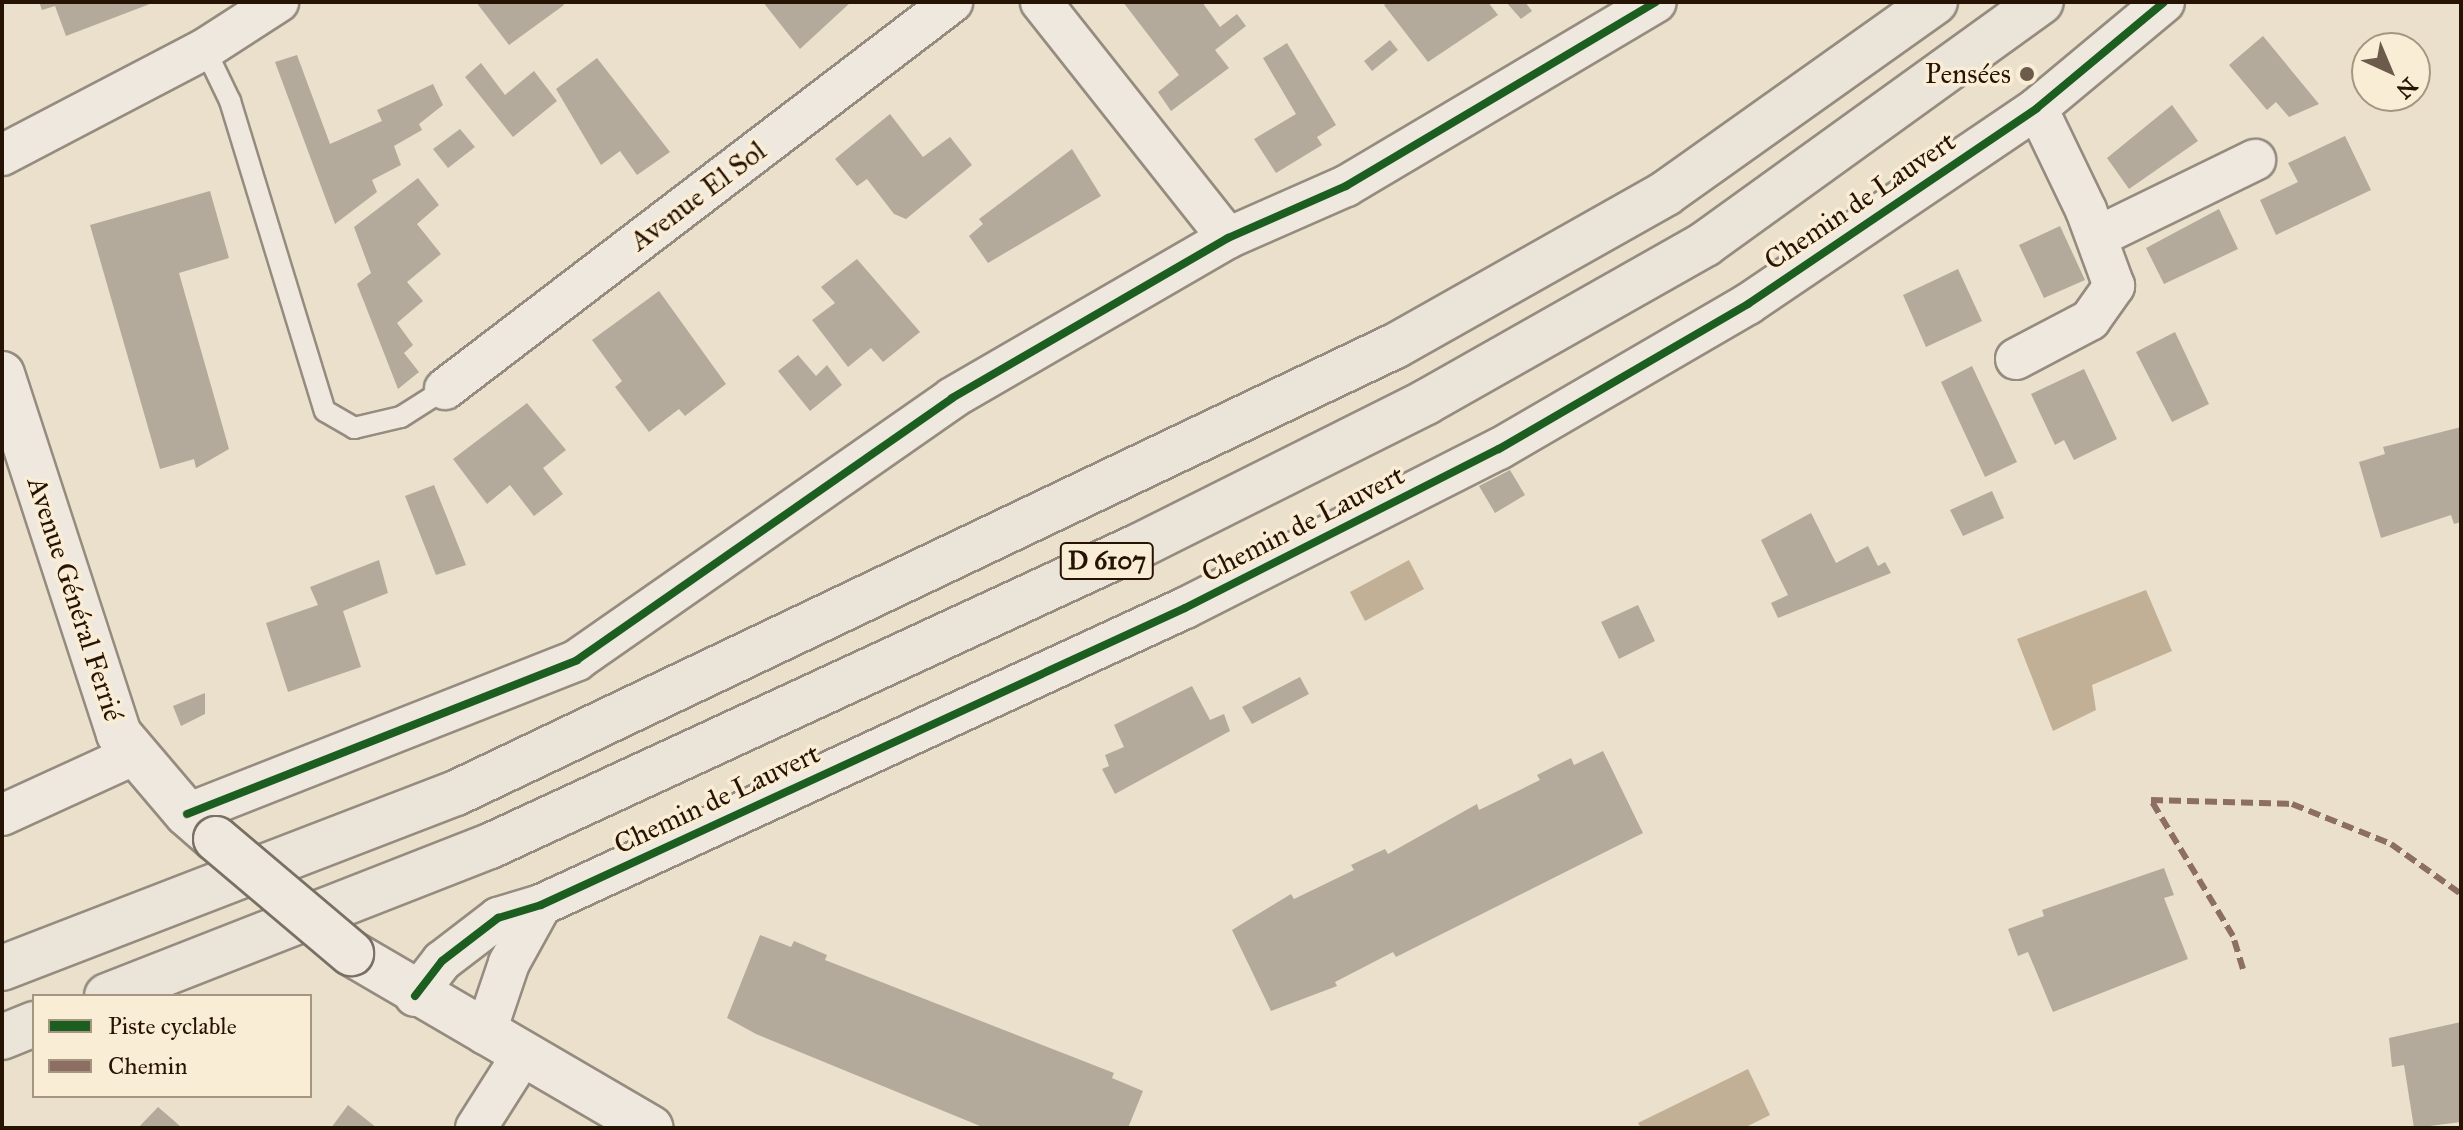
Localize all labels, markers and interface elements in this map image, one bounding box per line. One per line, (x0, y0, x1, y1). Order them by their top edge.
north arrow (2351, 32, 2431, 112)
place label: Pensées (1925, 57, 2011, 91)
marker: Pensées (2018, 65, 2036, 83)
text: N (2391, 72, 2423, 104)
street label: Chemin de Lauvert (1758, 125, 1962, 277)
street label: Avenue El Sol (623, 134, 773, 258)
street label: Chemin de Lauvert (1196, 458, 1410, 590)
street label: Avenue Général Ferrié (20, 473, 130, 725)
road number: D 6107 (1059, 539, 1155, 583)
street label: Chemin de Lauvert (609, 737, 825, 861)
legend (32, 994, 312, 1098)
text: Piste cyclable (108, 1011, 237, 1041)
text: Chemin (108, 1051, 187, 1081)

